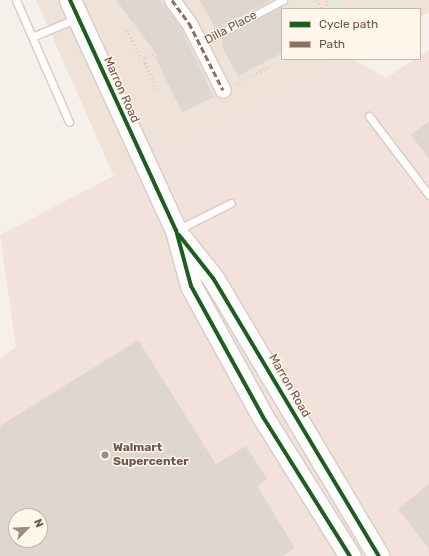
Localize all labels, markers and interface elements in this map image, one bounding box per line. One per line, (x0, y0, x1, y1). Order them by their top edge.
street label: Dilla Place (202, 8, 260, 48)
legend (281, 8, 421, 60)
text: Cycle path (319, 17, 378, 31)
text: Path (319, 37, 345, 51)
street label: Marron Road (100, 55, 142, 125)
street label: Marron Road (265, 352, 313, 420)
place label: Walmart Supercenter (113, 441, 189, 469)
marker: Walmart Supercenter (100, 450, 110, 460)
north arrow (8, 508, 48, 548)
text: N (31, 517, 46, 530)

